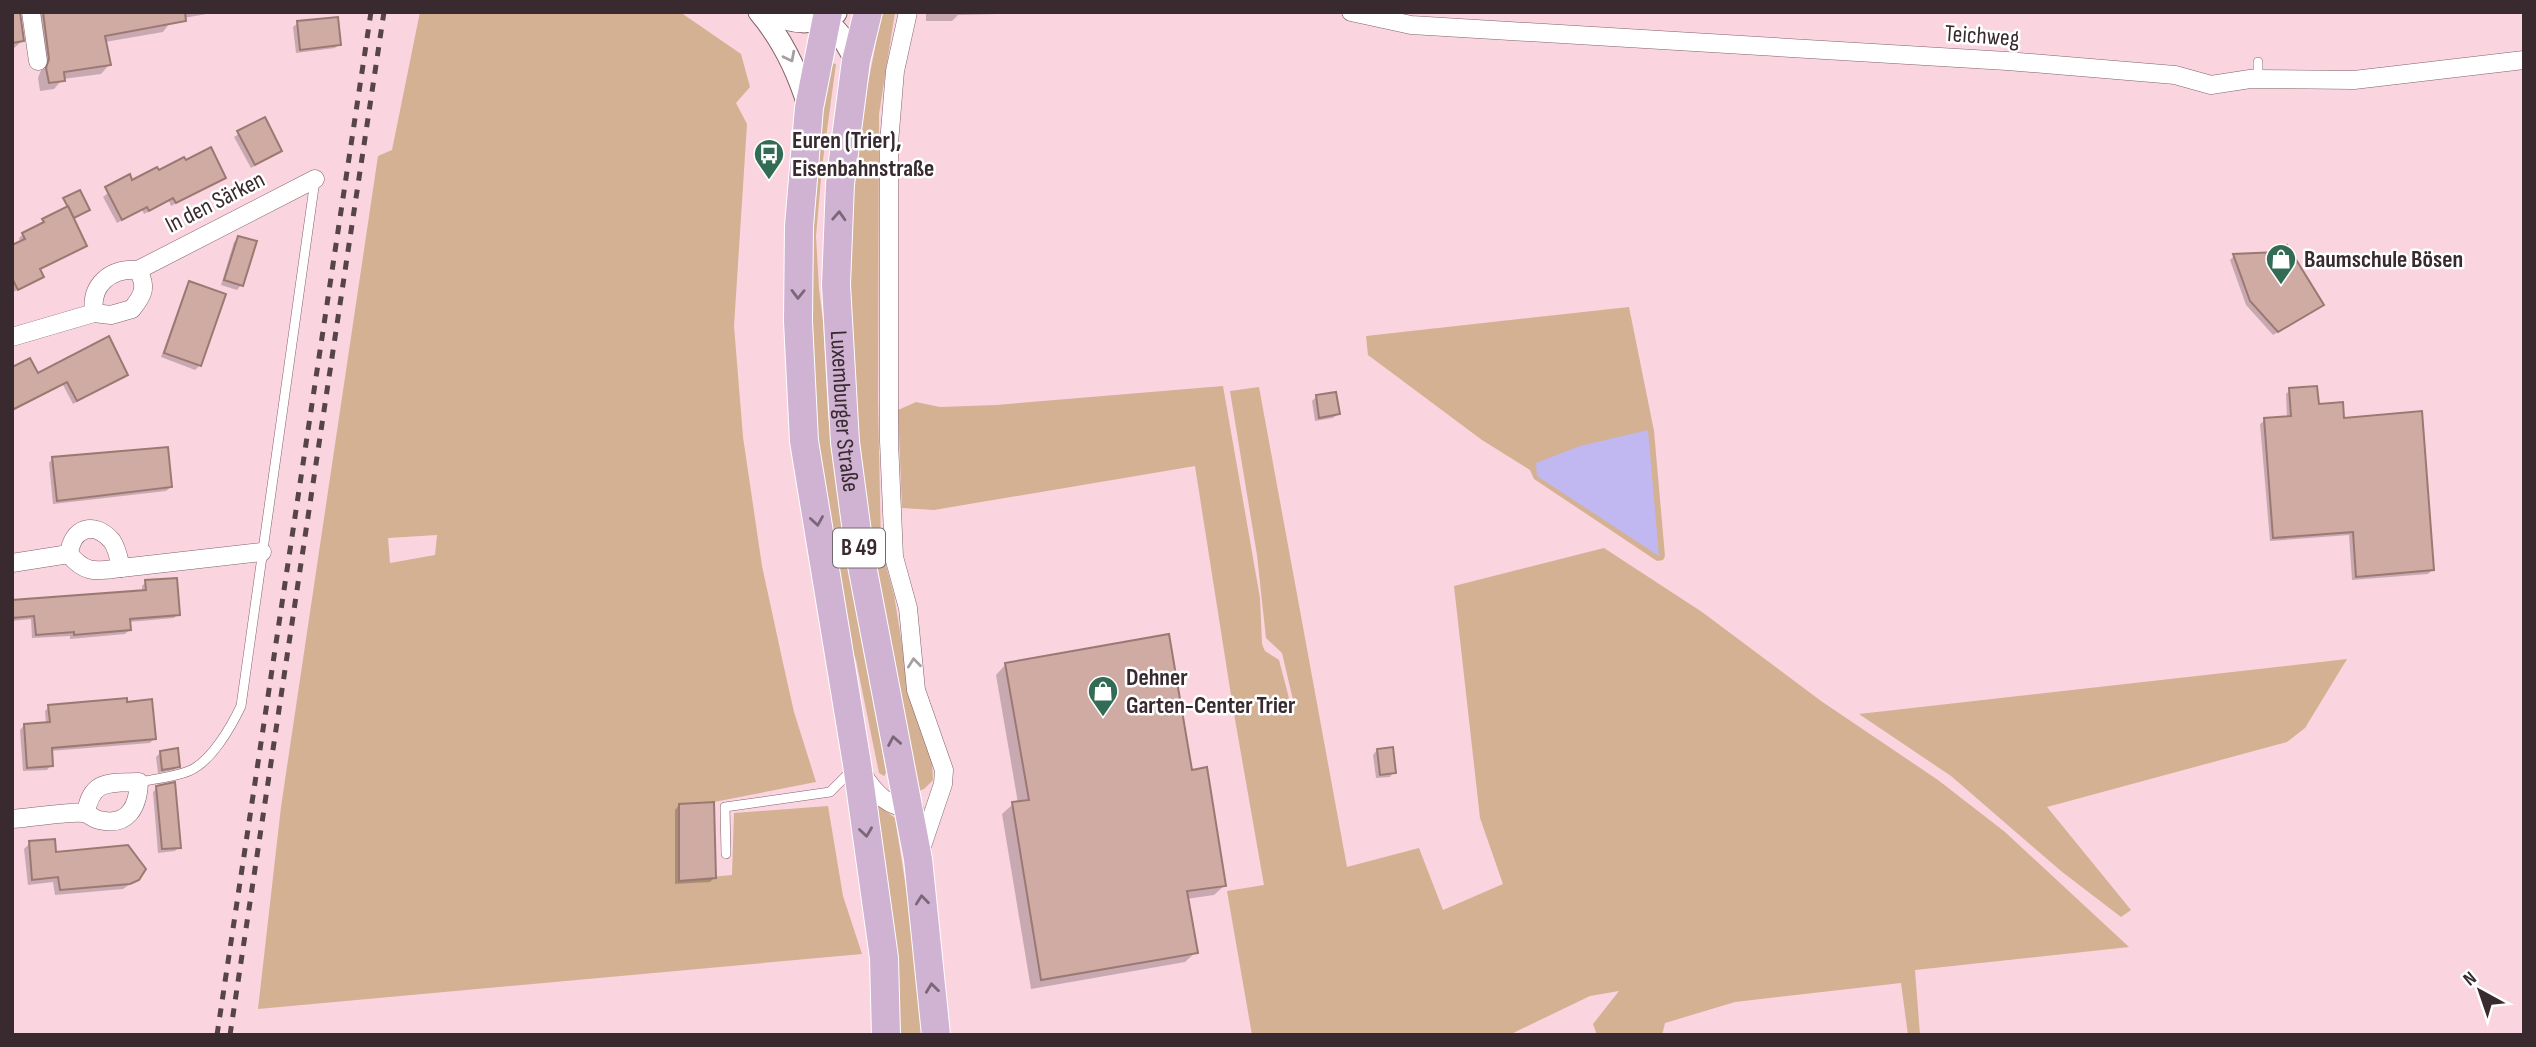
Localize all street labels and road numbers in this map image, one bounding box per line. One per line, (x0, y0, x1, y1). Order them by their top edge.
street label: Teichweg (1944, 19, 2020, 53)
street label: In den Särken (160, 165, 270, 239)
street label: Luxemburger Straße (824, 330, 866, 494)
road number: B 49 (833, 528, 885, 568)

